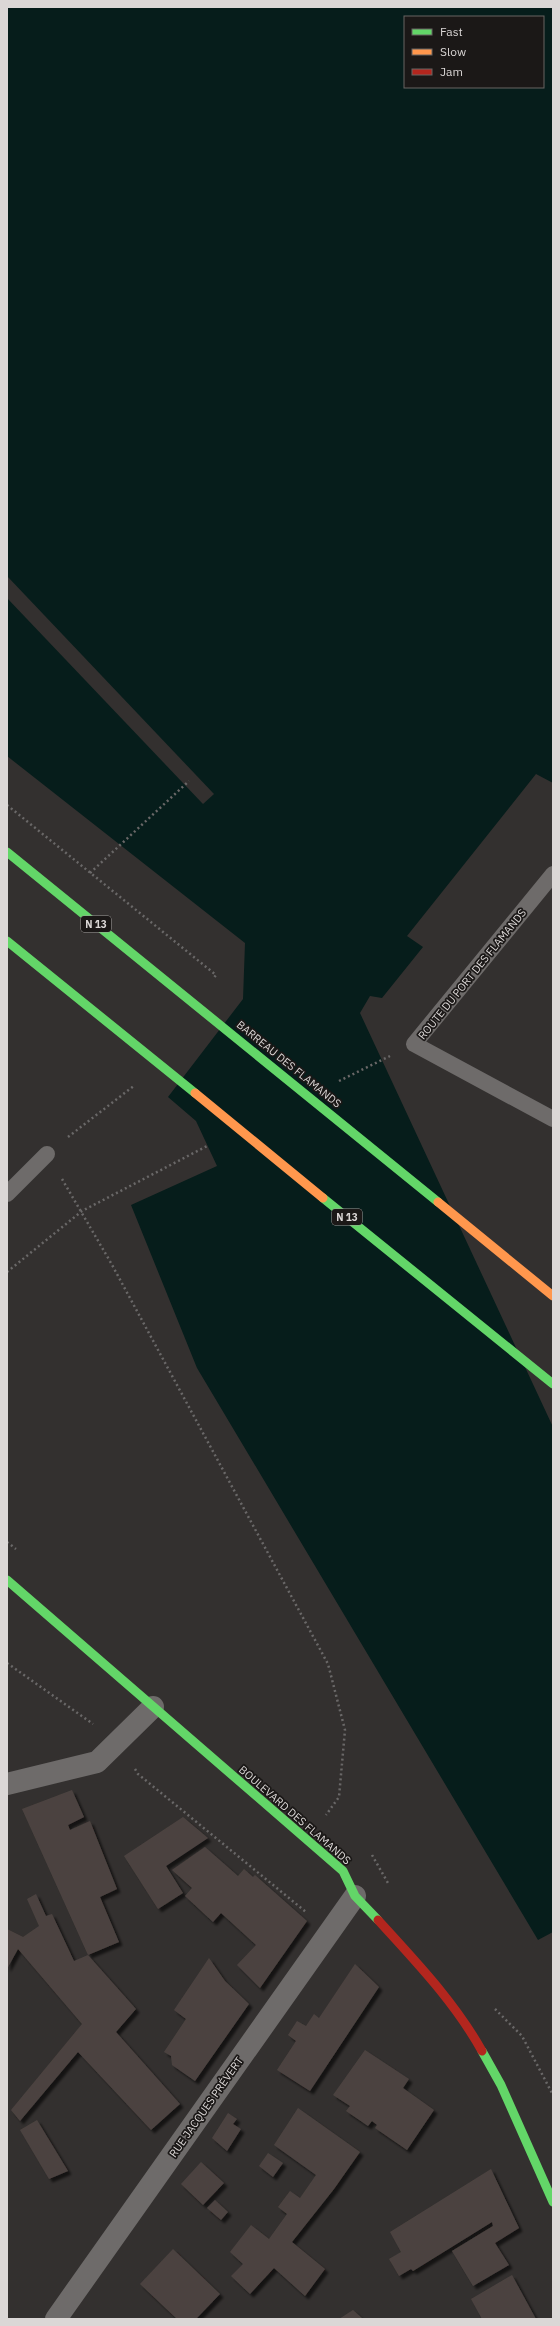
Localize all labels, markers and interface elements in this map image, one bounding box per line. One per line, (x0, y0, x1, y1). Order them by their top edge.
legend (404, 16, 544, 88)
text: Fast (440, 24, 463, 39)
text: Slow (440, 44, 466, 59)
text: Jam (440, 64, 463, 79)
street label: ROUTE DU PORT DES FLAMANDS (415, 906, 529, 1042)
road number: N 13 (81, 916, 111, 932)
street label: BARREAU DES FLAMANDS (234, 1017, 344, 1111)
road number: N 13 (332, 1209, 362, 1225)
street label: BOULEVARD DES FLAMANDS (236, 1763, 354, 1867)
street label: RUE JACQUES PRÉVERT (166, 2054, 246, 2160)

